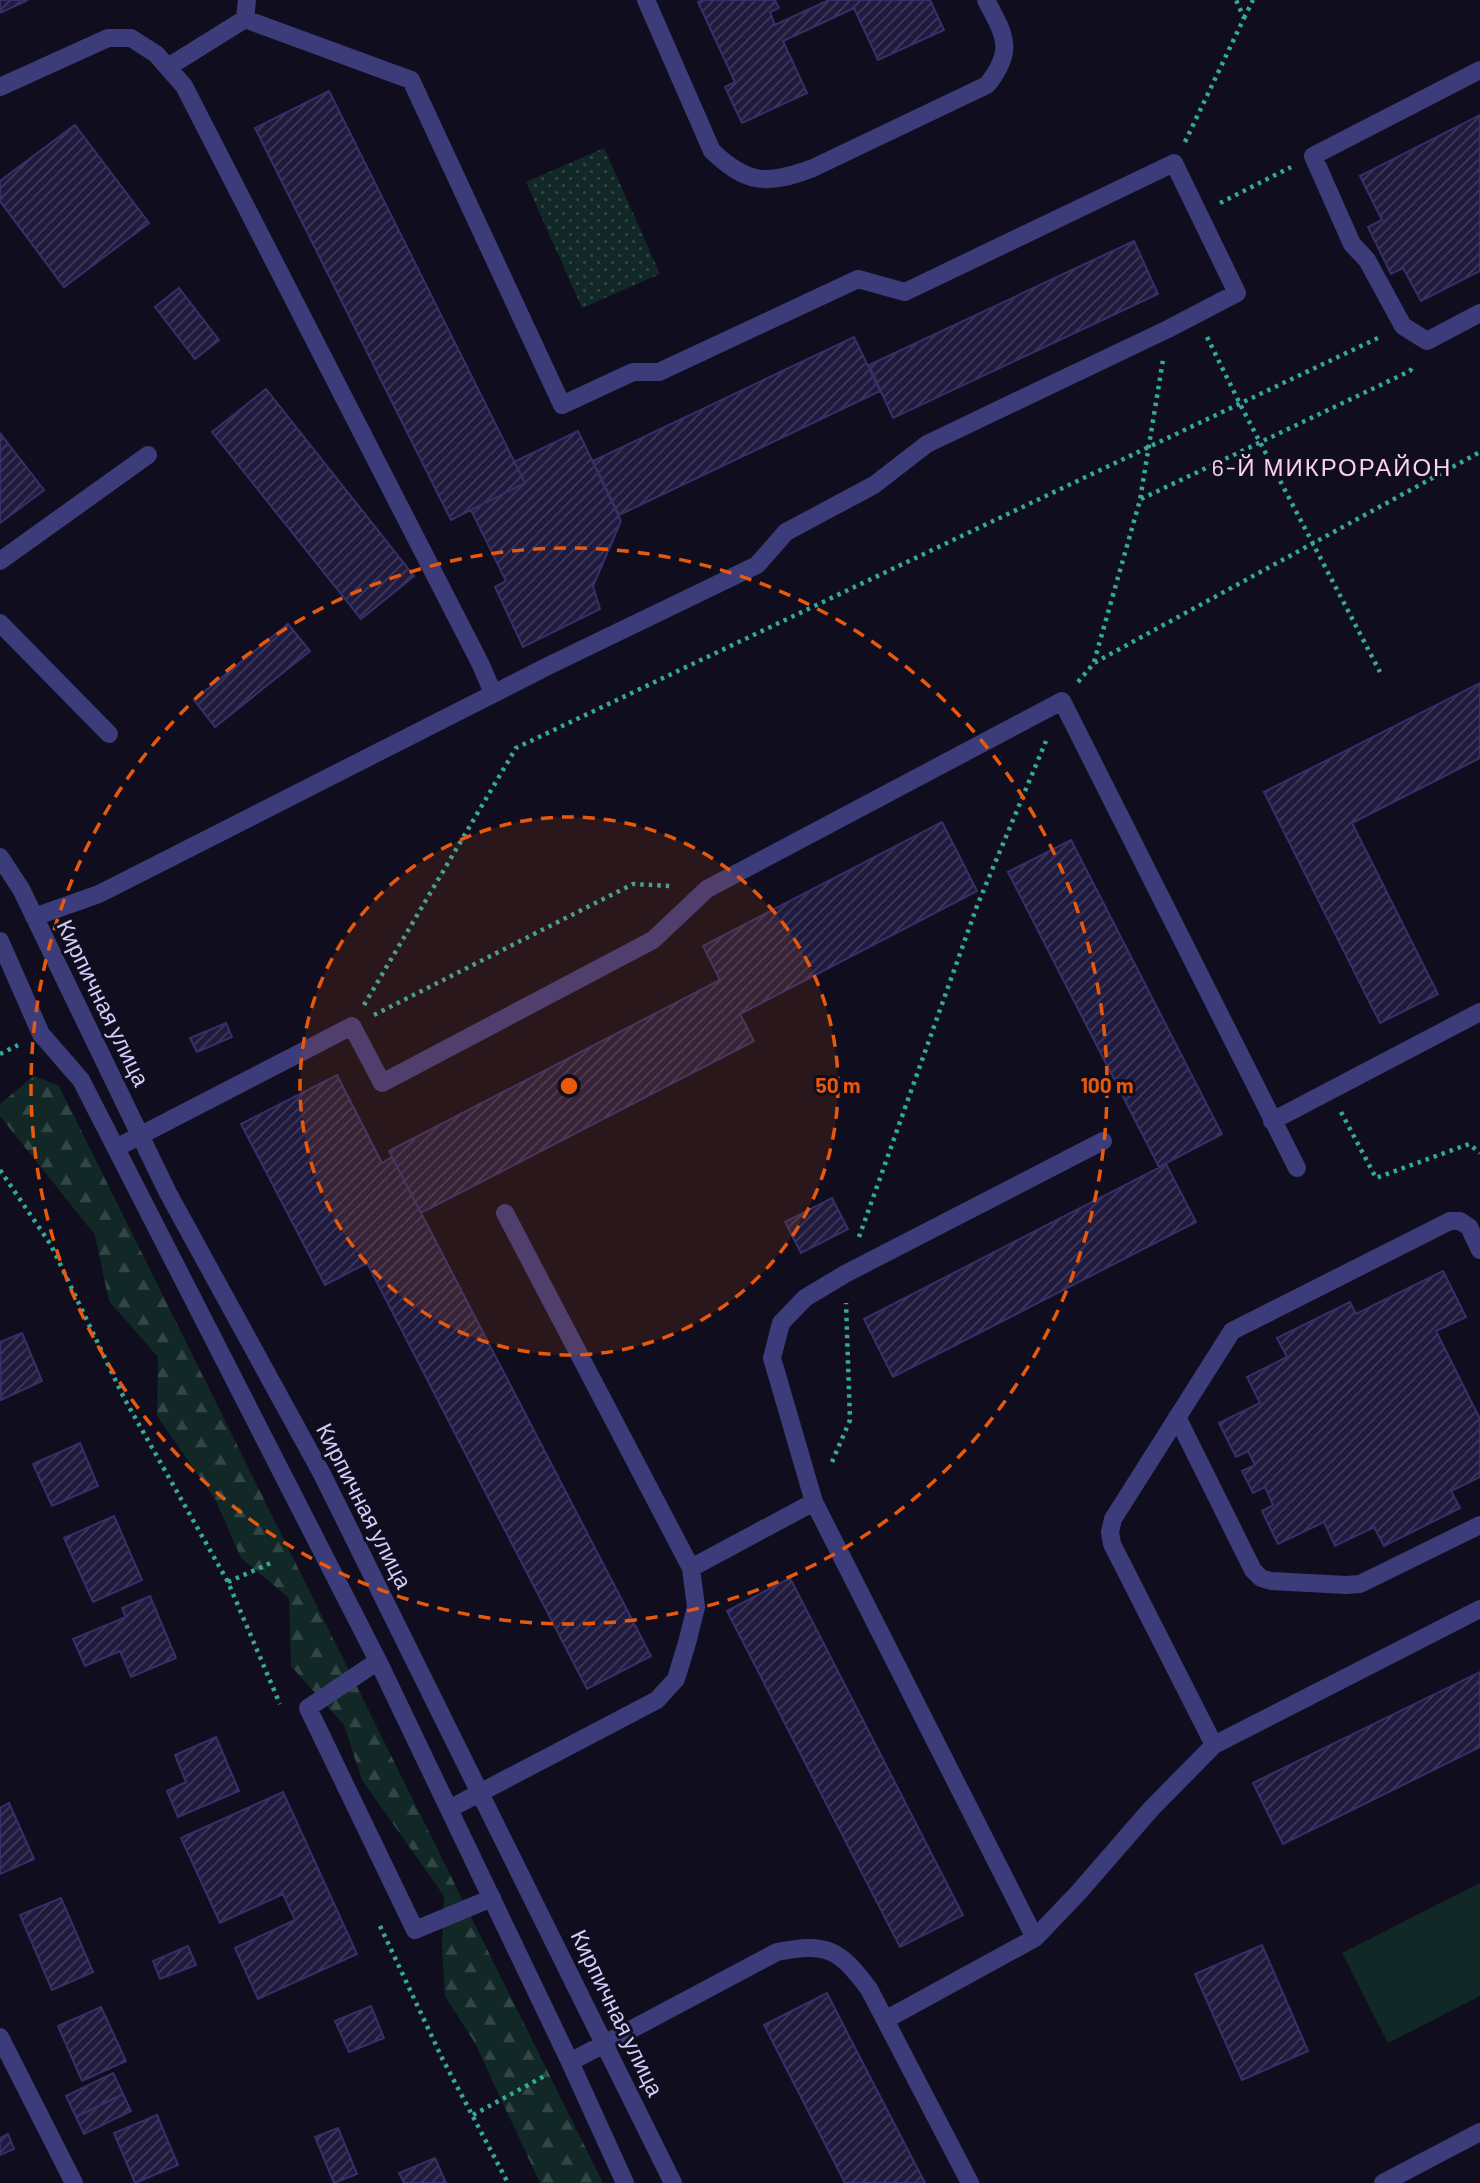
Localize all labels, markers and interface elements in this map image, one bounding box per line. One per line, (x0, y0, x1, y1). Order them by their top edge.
district label: 6-Й МИКРОРАЙОН (1212, 452, 1452, 481)
street label: Кирпичная улица (51, 915, 156, 1091)
text: 50 m (815, 1072, 861, 1097)
text: 100 m (1080, 1072, 1134, 1097)
centre of rings (557, 1074, 581, 1098)
street label: Кирпичная улица (311, 1418, 419, 1593)
street label: Кирпичная улица (565, 1925, 670, 2101)

